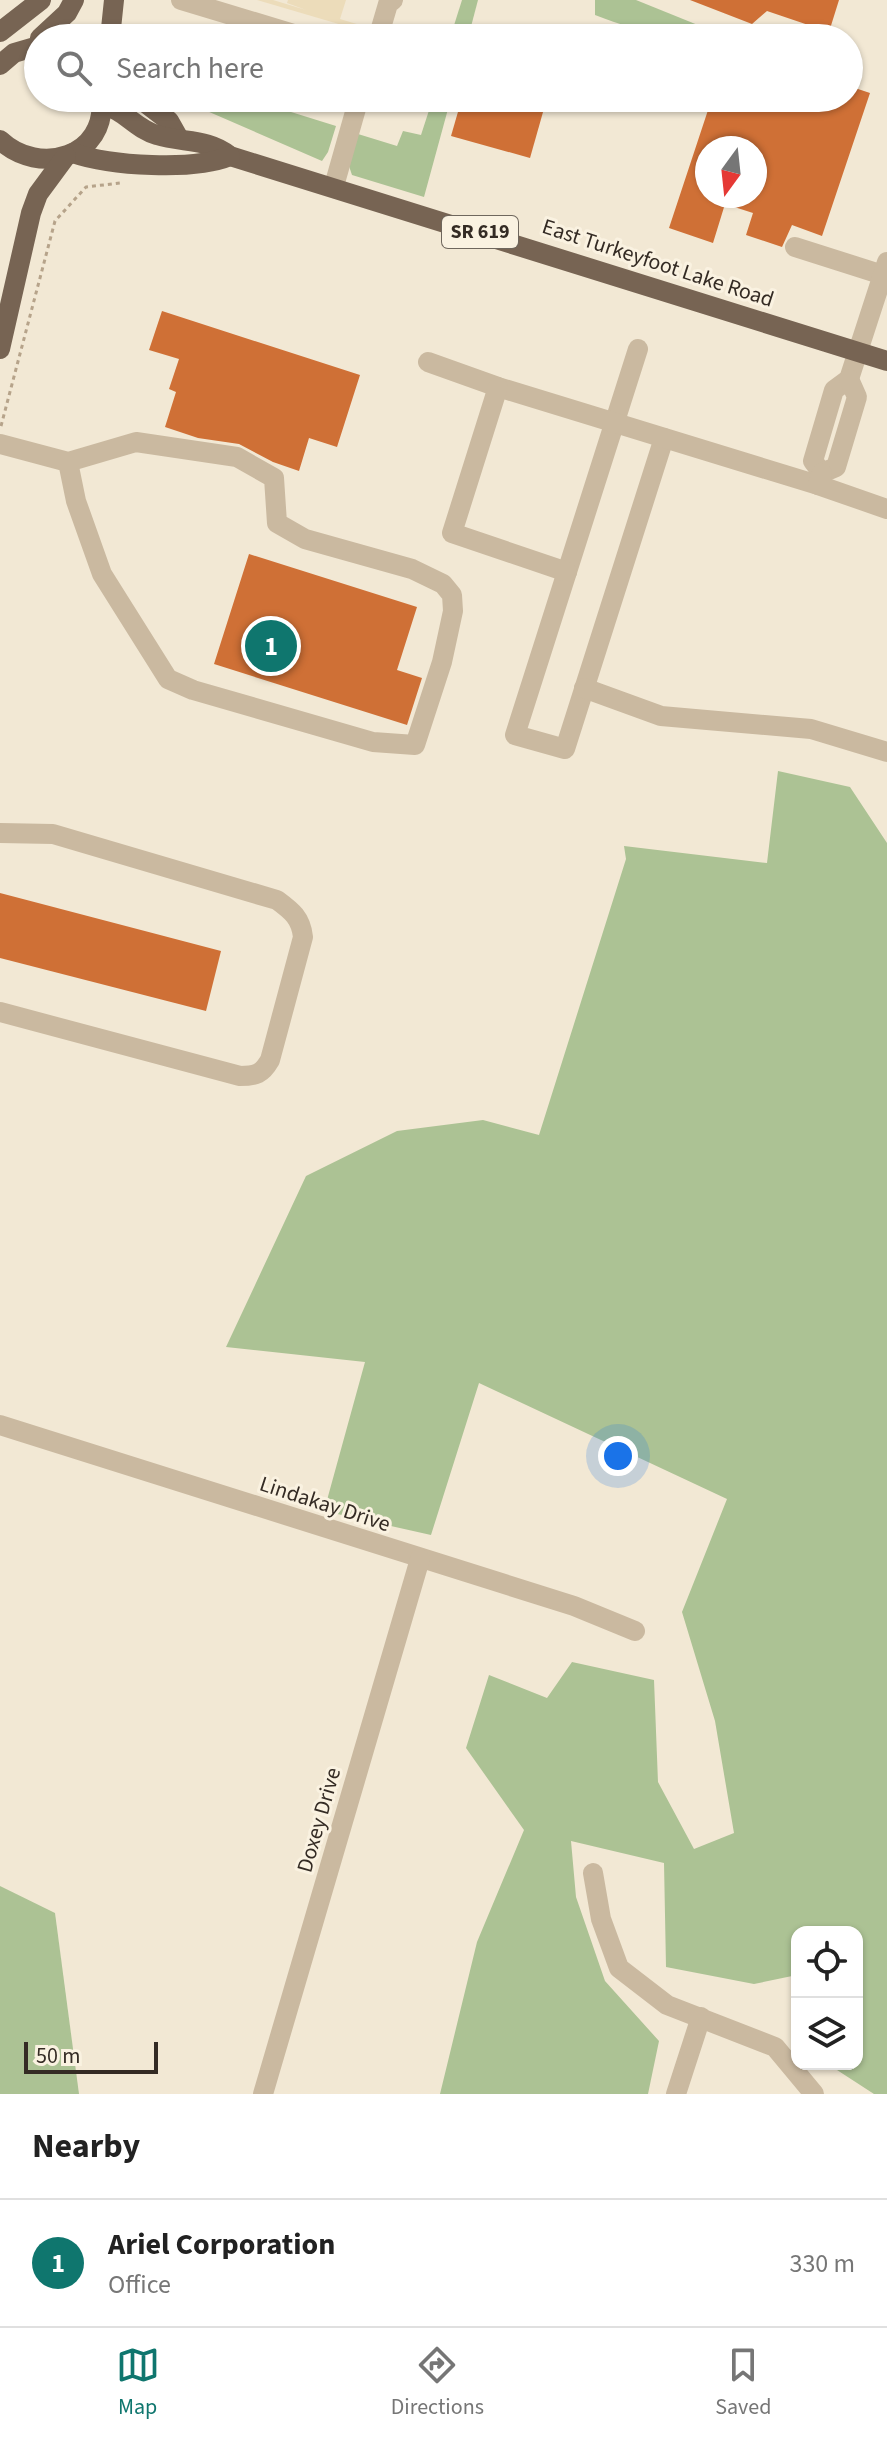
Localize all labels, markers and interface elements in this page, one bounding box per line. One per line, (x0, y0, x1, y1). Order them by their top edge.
search box (24, 24, 863, 112)
icon: search (52, 46, 96, 90)
text: Search here (116, 47, 264, 90)
north arrow (695, 136, 767, 208)
street label: East Turkeyfoot Lake Road (538, 210, 778, 316)
road number: SR 619 (442, 216, 518, 248)
pin: 1 (245, 616, 297, 676)
your location (598, 1436, 638, 1476)
street label: Lindakay Drive (256, 1468, 394, 1540)
street label: Doxey Drive (289, 1764, 349, 1876)
map controls (791, 1926, 863, 2070)
button: locate (791, 1926, 863, 1998)
button: layers (791, 1998, 863, 2070)
scale bar (24, 2038, 158, 2074)
text: 50 m (36, 2040, 81, 2072)
text: Nearby (32, 2122, 140, 2171)
text: Ariel Corporation (108, 2223, 335, 2266)
text: 1 (51, 2245, 65, 2282)
text: 330 m (789, 2245, 855, 2282)
text: Office (108, 2266, 171, 2303)
tab: Map (116, 2343, 160, 2423)
tab: Directions (391, 2343, 484, 2423)
tab: Saved (715, 2343, 771, 2423)

